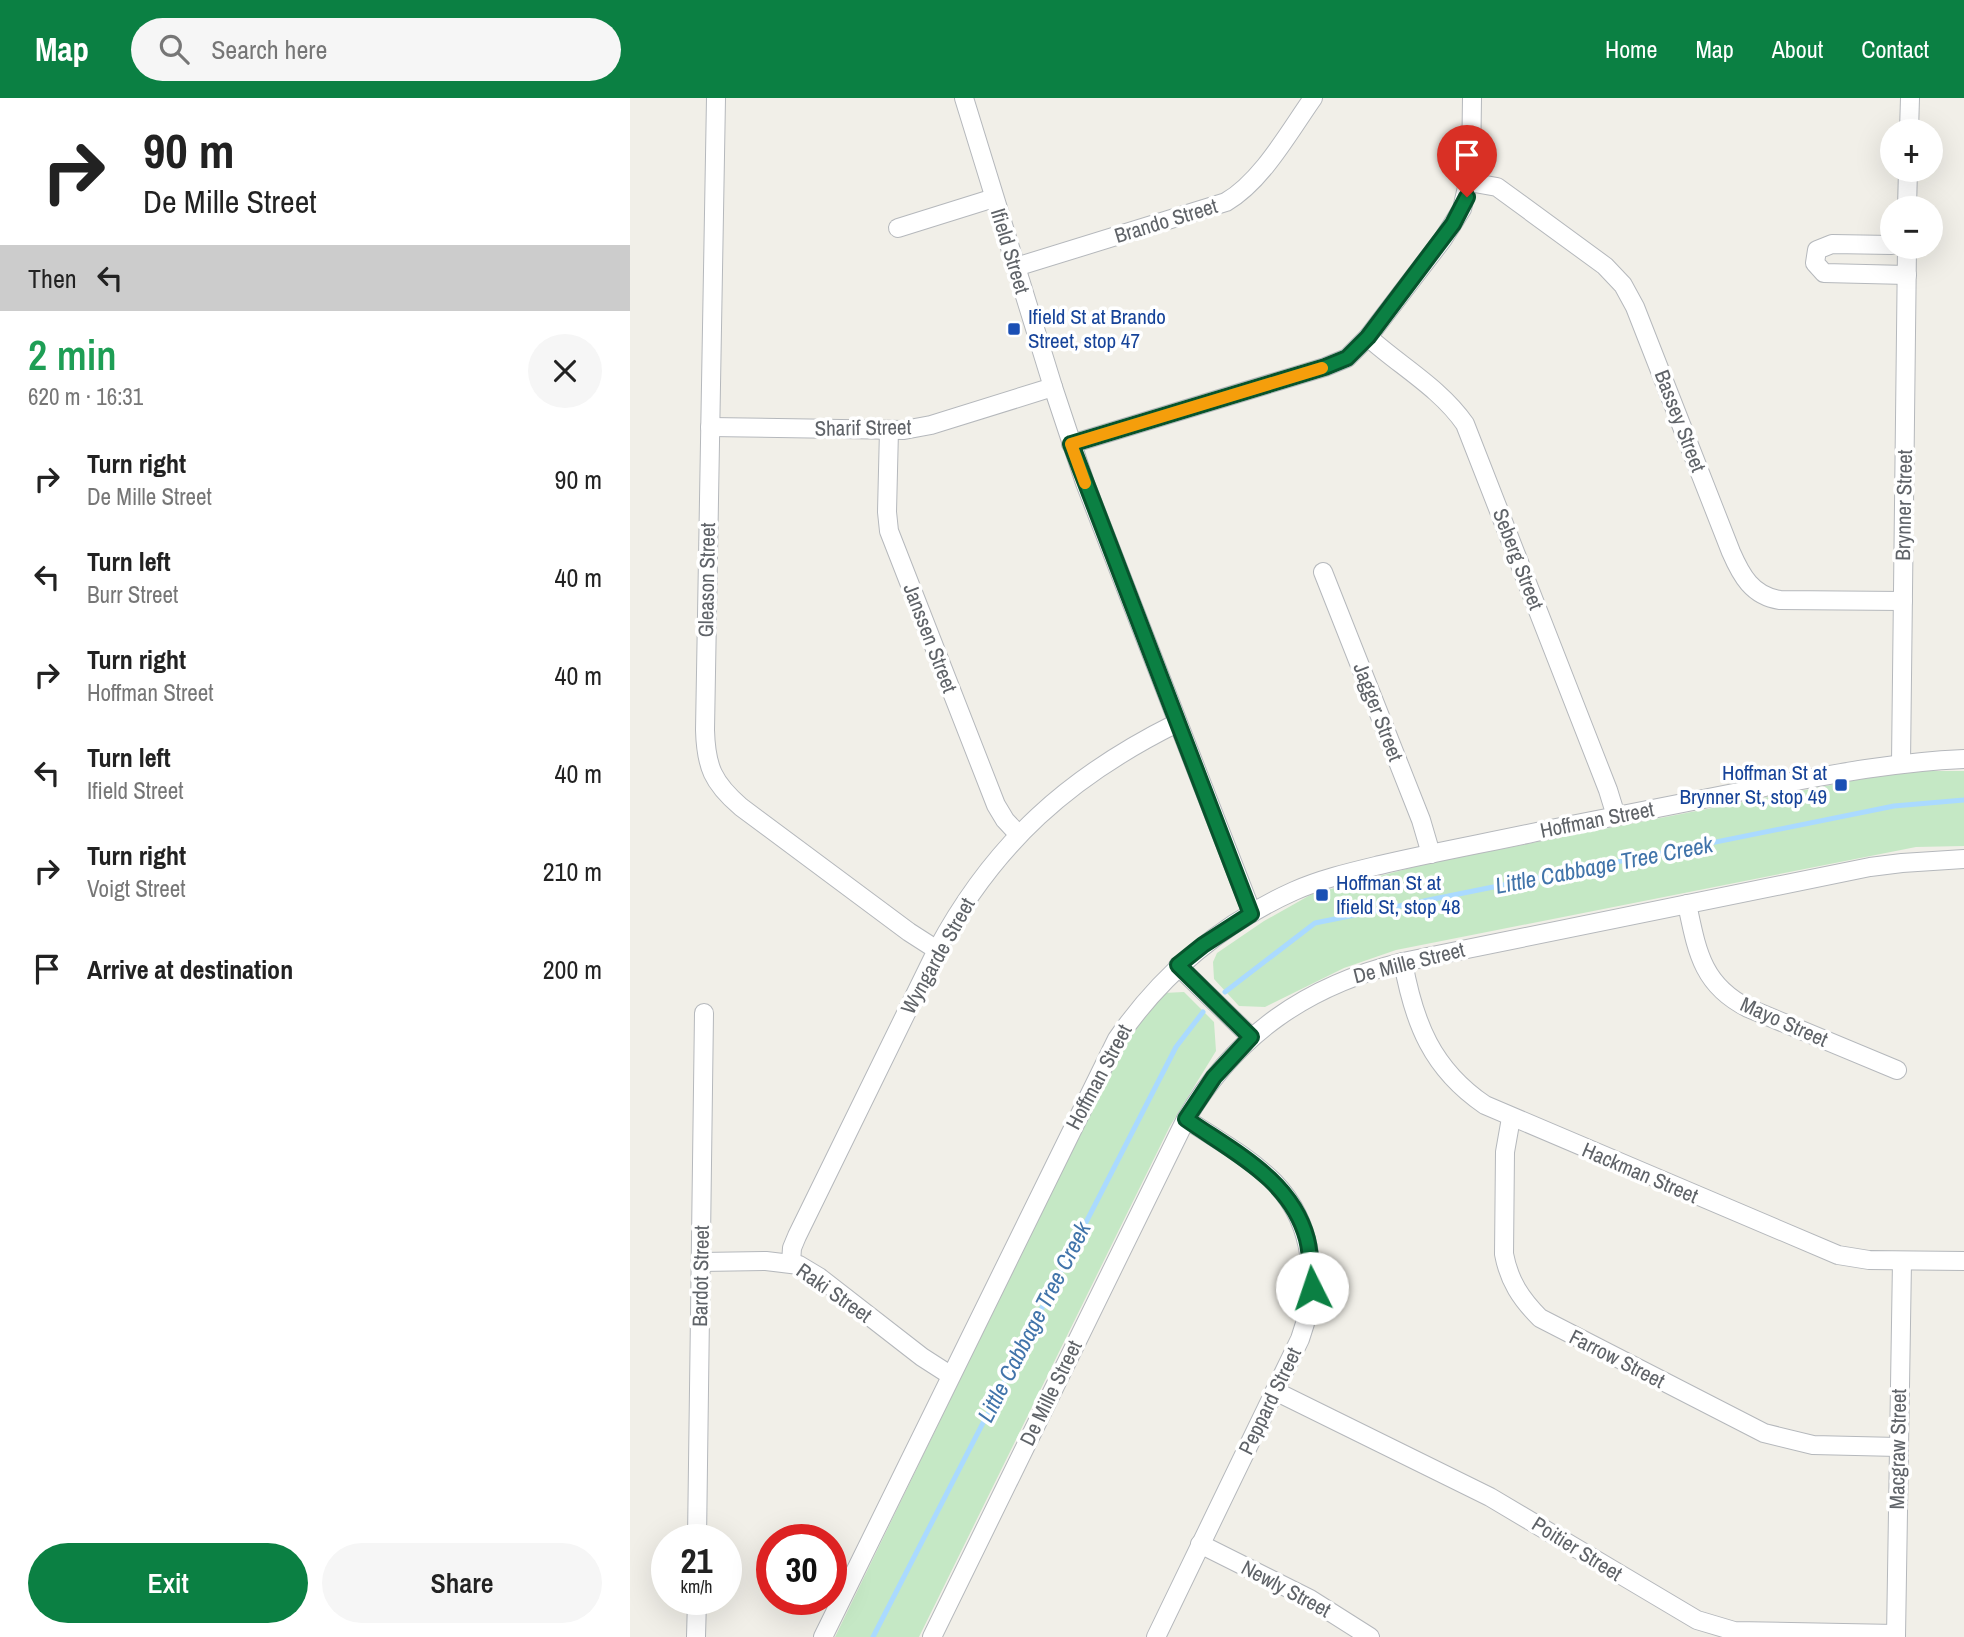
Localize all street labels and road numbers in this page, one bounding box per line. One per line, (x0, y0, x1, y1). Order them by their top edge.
street label: Brando Street (1111, 191, 1221, 250)
street label: Ifield Street (984, 204, 1037, 297)
street label: Bassey Street (1648, 366, 1713, 476)
street label: Sharif Street (814, 412, 912, 443)
street label: Brynner Street (1888, 449, 1919, 561)
street label: Seberg Street (1486, 504, 1551, 614)
street label: Gleason Street (691, 522, 722, 638)
street label: Janssen Street (896, 579, 965, 697)
street label: Jagger Street (1346, 658, 1411, 765)
street label: Hoffman Street (1537, 794, 1657, 845)
street label: Wyngarde Street (894, 892, 982, 1019)
street label: De Mille Street (1350, 935, 1468, 990)
street label: Mayo Street (1736, 989, 1833, 1054)
street label: Hoffman Street (1059, 1019, 1139, 1135)
street label: Hackman Street (1578, 1135, 1703, 1210)
street label: Bardot Street (685, 1225, 716, 1327)
street label: Raki Street (791, 1256, 878, 1329)
street label: Farrow Street (1565, 1322, 1670, 1395)
street label: De Mille Street (1013, 1335, 1089, 1450)
street label: Peppard Street (1231, 1342, 1308, 1459)
street label: Macgraw Street (1882, 1388, 1913, 1510)
street label: Poitier Street (1527, 1509, 1628, 1588)
street label: Newly Street (1236, 1553, 1336, 1624)

